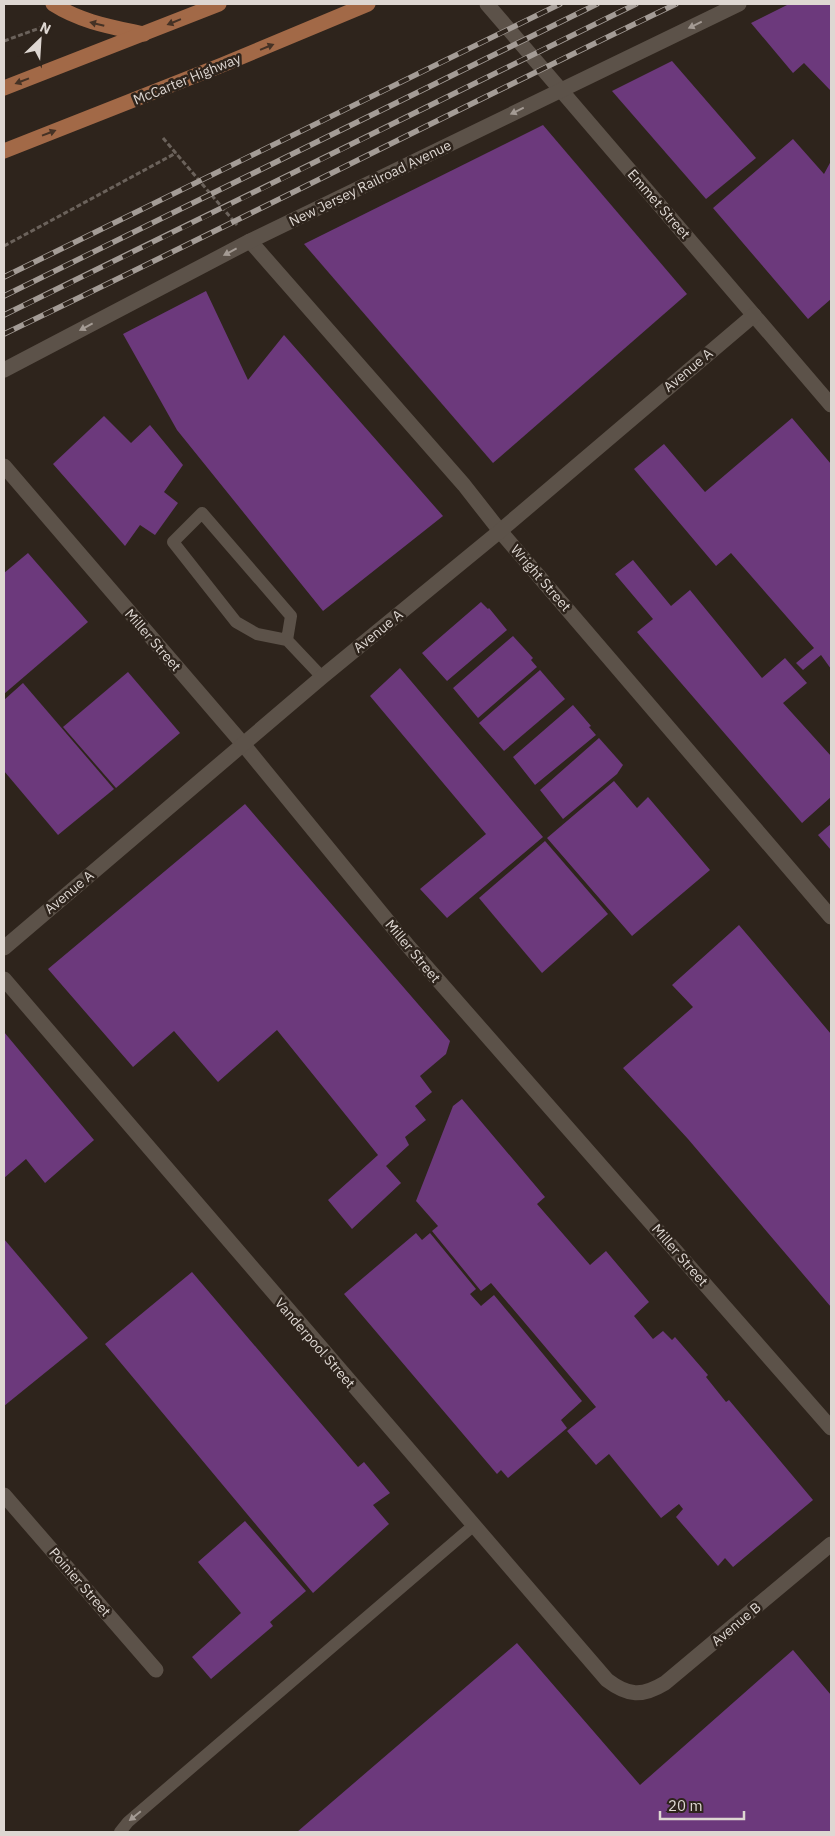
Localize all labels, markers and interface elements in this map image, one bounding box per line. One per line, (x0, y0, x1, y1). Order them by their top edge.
north arrow (15, 15, 65, 65)
text: N (37, 18, 54, 39)
one-way arrow (167, 19, 181, 27)
one-way arrow (89, 20, 104, 28)
one-way arrow (688, 21, 703, 29)
one-way arrow (260, 43, 275, 51)
street label: McCarter Highway (131, 49, 243, 109)
one-way arrow (15, 78, 30, 85)
one-way arrow (510, 108, 524, 116)
one-way arrow (42, 129, 57, 137)
street label: New Jersey Railroad Avenue (286, 136, 454, 230)
street label: Emmet Street (624, 165, 694, 243)
one-way arrow (222, 248, 237, 256)
one-way arrow (78, 323, 93, 331)
street label: Avenue A (660, 344, 716, 396)
street label: Wright Street (507, 541, 575, 615)
street label: Miller Street (121, 605, 185, 675)
street label: Avenue A (349, 605, 407, 657)
street label: Avenue A (41, 866, 97, 918)
street label: Miller Street (381, 916, 445, 986)
street label: Miller Street (648, 1220, 712, 1290)
street label: Vanderpool Street (271, 1294, 359, 1392)
street label: Poinier Street (45, 1544, 115, 1620)
street label: Avenue B (708, 1598, 764, 1650)
scale bar (660, 1788, 744, 1820)
text: 20 m (668, 1796, 703, 1815)
one-way arrow (129, 1811, 142, 1822)

